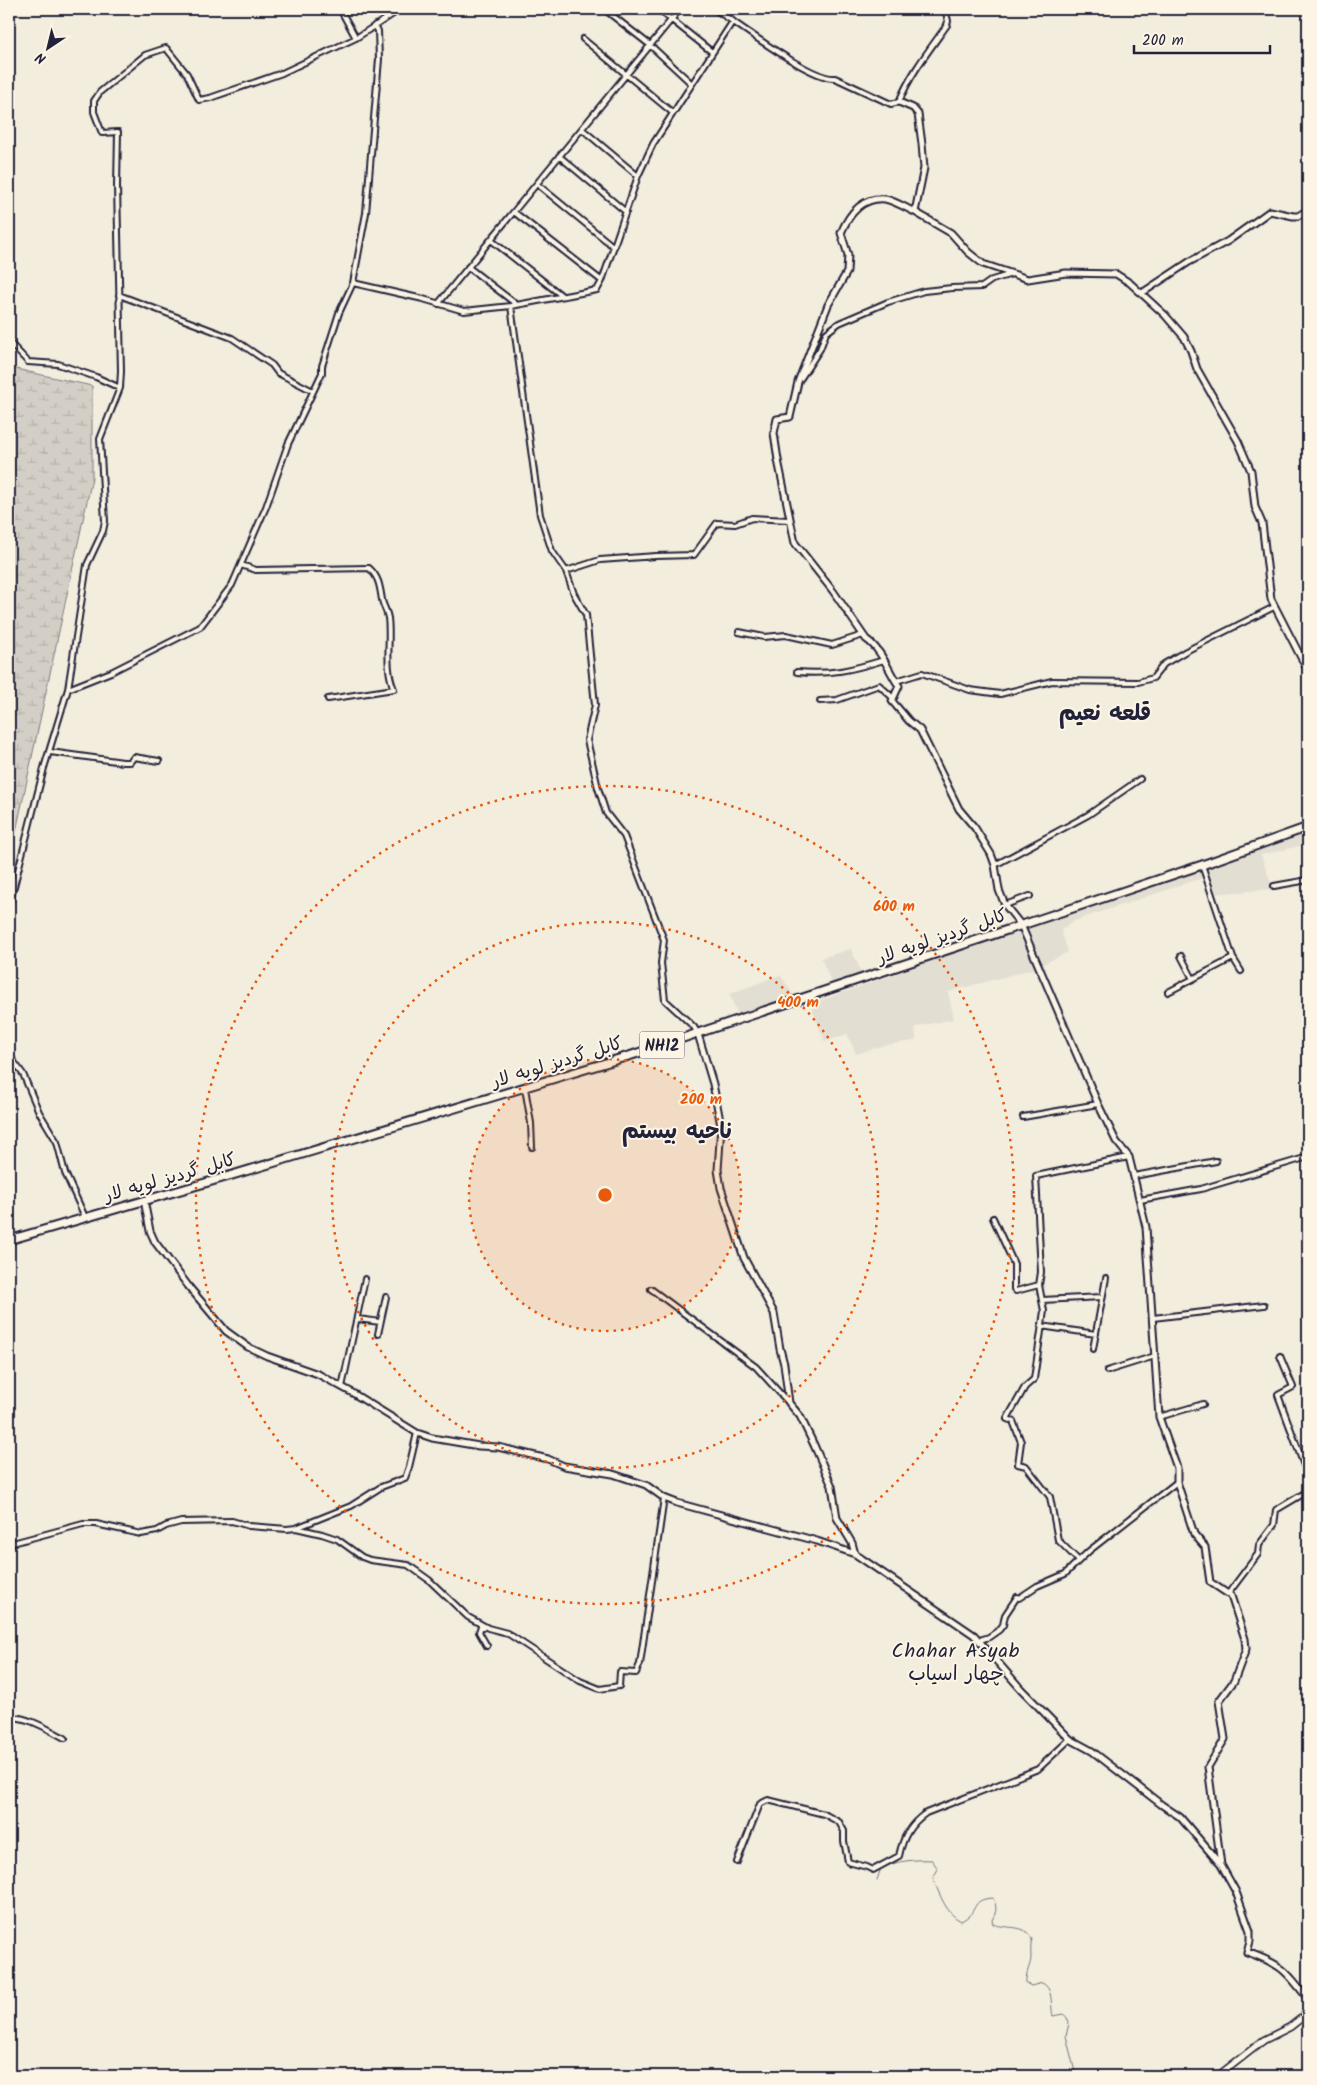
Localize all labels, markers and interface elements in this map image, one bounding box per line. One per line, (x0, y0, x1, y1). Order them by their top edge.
north arrow (22, 22, 72, 72)
scale bar (1134, 22, 1271, 54)
text: 200 m (1142, 29, 1184, 53)
text: N (31, 46, 51, 69)
district label: قلعه نعيم (1059, 697, 1151, 732)
text: 600 m (873, 895, 915, 919)
street label: کابل گردیز لویه لار (872, 901, 1012, 974)
text: 400 m (777, 991, 819, 1015)
street label: کابل گردیز لویه لار (486, 1030, 627, 1098)
road number: NH12 (640, 1032, 684, 1058)
text: 200 m (680, 1088, 722, 1112)
district label: ناحیه بیستم (622, 1115, 732, 1150)
street label: کابل گردیز لویه لار (99, 1146, 240, 1212)
centre of rings (596, 1186, 614, 1204)
district label: Chahar Asyab چهار اسیاب (892, 1636, 1020, 1691)

